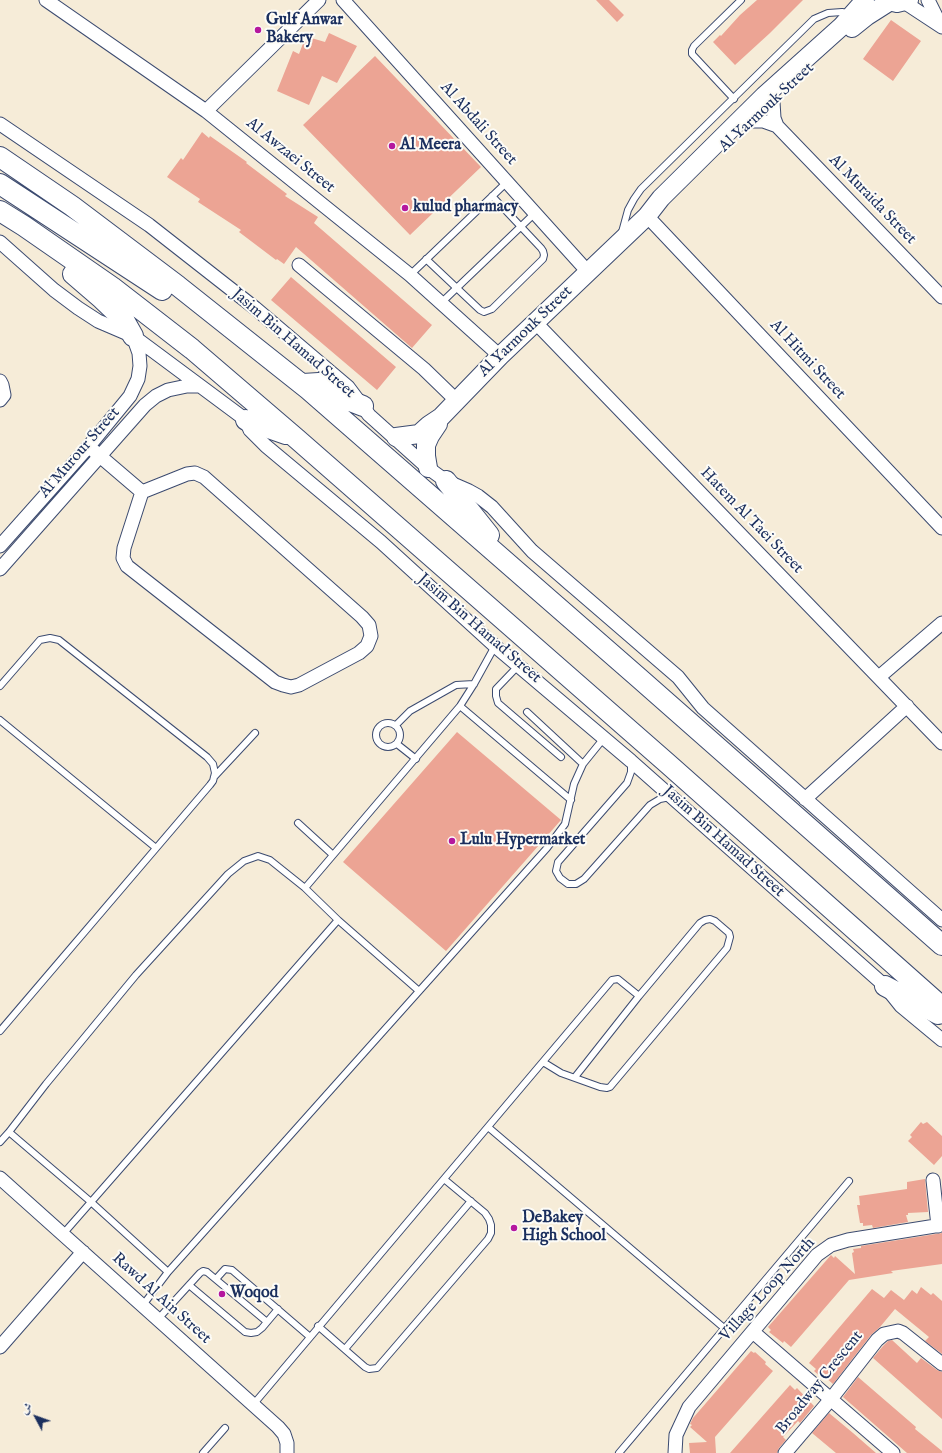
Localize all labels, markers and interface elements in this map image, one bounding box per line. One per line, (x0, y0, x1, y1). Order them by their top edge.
place label: Gulf Anwar Bakery (266, 11, 343, 49)
marker: Gulf Anwar Bakery (253, 25, 263, 35)
street label: Al Yarmouk Street (716, 59, 818, 157)
street label: Al Abdali Street (436, 78, 520, 170)
street label: Al Awzaei Street (242, 114, 338, 198)
place label: Al Meera (400, 136, 461, 156)
marker: Al Meera (387, 141, 397, 151)
street label: Al Muraida Street (824, 151, 920, 249)
place label: kulud pharmacy (413, 198, 518, 218)
marker: kulud pharmacy (400, 203, 410, 213)
street label: Al Yarmouk Street (475, 282, 577, 382)
street label: Jasim Bin Hamad Street (227, 285, 359, 403)
street label: Al Hitmi Street (765, 316, 849, 404)
street label: Al Murour Street (35, 404, 125, 502)
street label: Hatem Al Taei Street (695, 464, 807, 578)
street label: Jasim Bin Hamad Street (413, 570, 545, 688)
street label: Jasim Bin Hamad Street (658, 782, 788, 902)
place label: Lulu Hypermarket (460, 831, 585, 851)
marker: Lulu Hypermarket (447, 836, 457, 846)
place label: DeBakey High School (522, 1209, 606, 1247)
marker: DeBakey High School (509, 1223, 519, 1233)
street label: Village Loop North (716, 1234, 820, 1346)
street label: Rawd Al Ain Street (107, 1249, 215, 1349)
place label: Woqod (230, 1284, 278, 1304)
marker: Woqod (217, 1289, 227, 1299)
street label: Broadway Crescent (772, 1327, 868, 1439)
north arrow (16, 1397, 56, 1437)
text: ش (18, 1400, 36, 1418)

